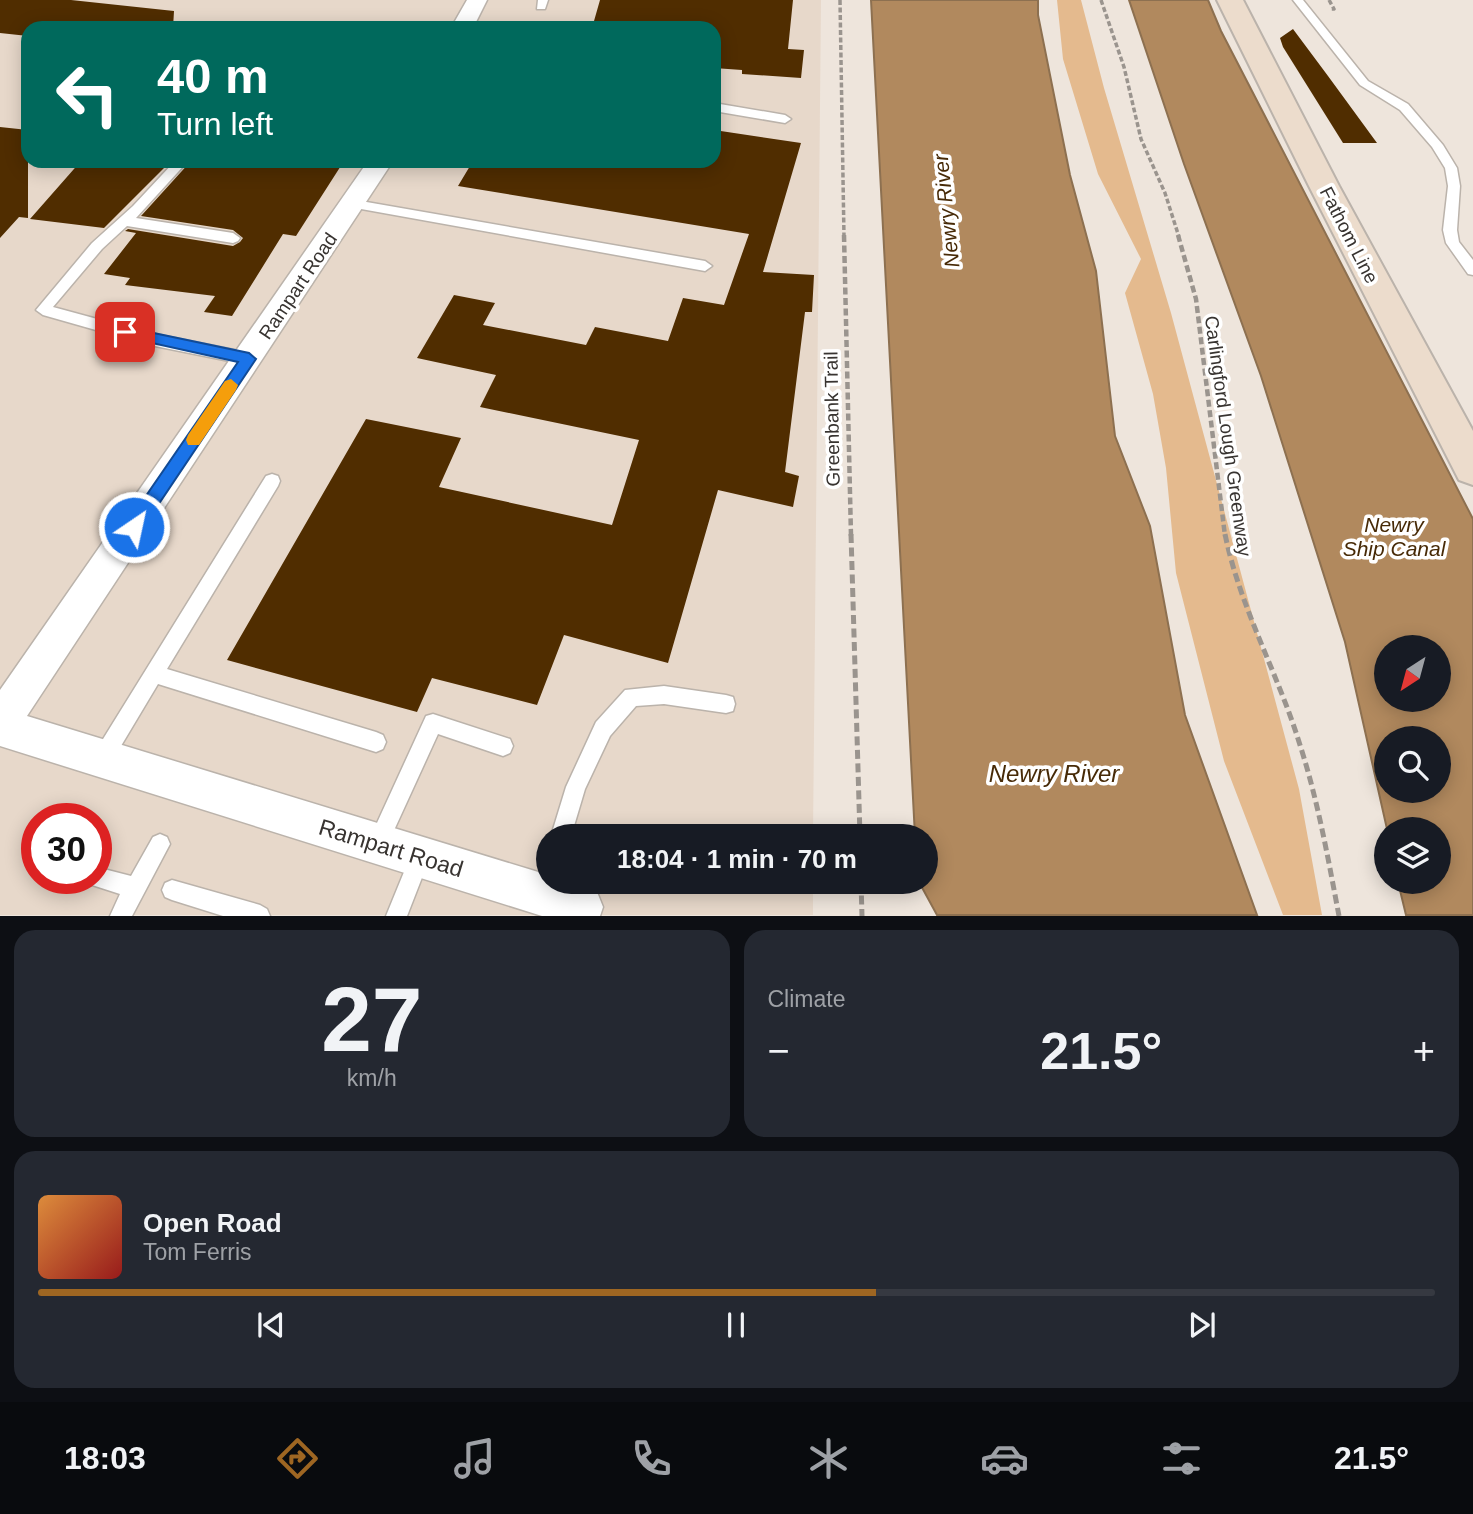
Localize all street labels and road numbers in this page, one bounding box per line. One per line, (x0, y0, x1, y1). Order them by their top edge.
street label: Fathom Line (1316, 183, 1382, 287)
street label: Rampart Road (255, 229, 341, 343)
street label: Carlingford Lough Greenway (1201, 314, 1255, 558)
street label: Greenbank Trail (820, 351, 844, 487)
street label: Rampart Road (316, 814, 466, 882)

